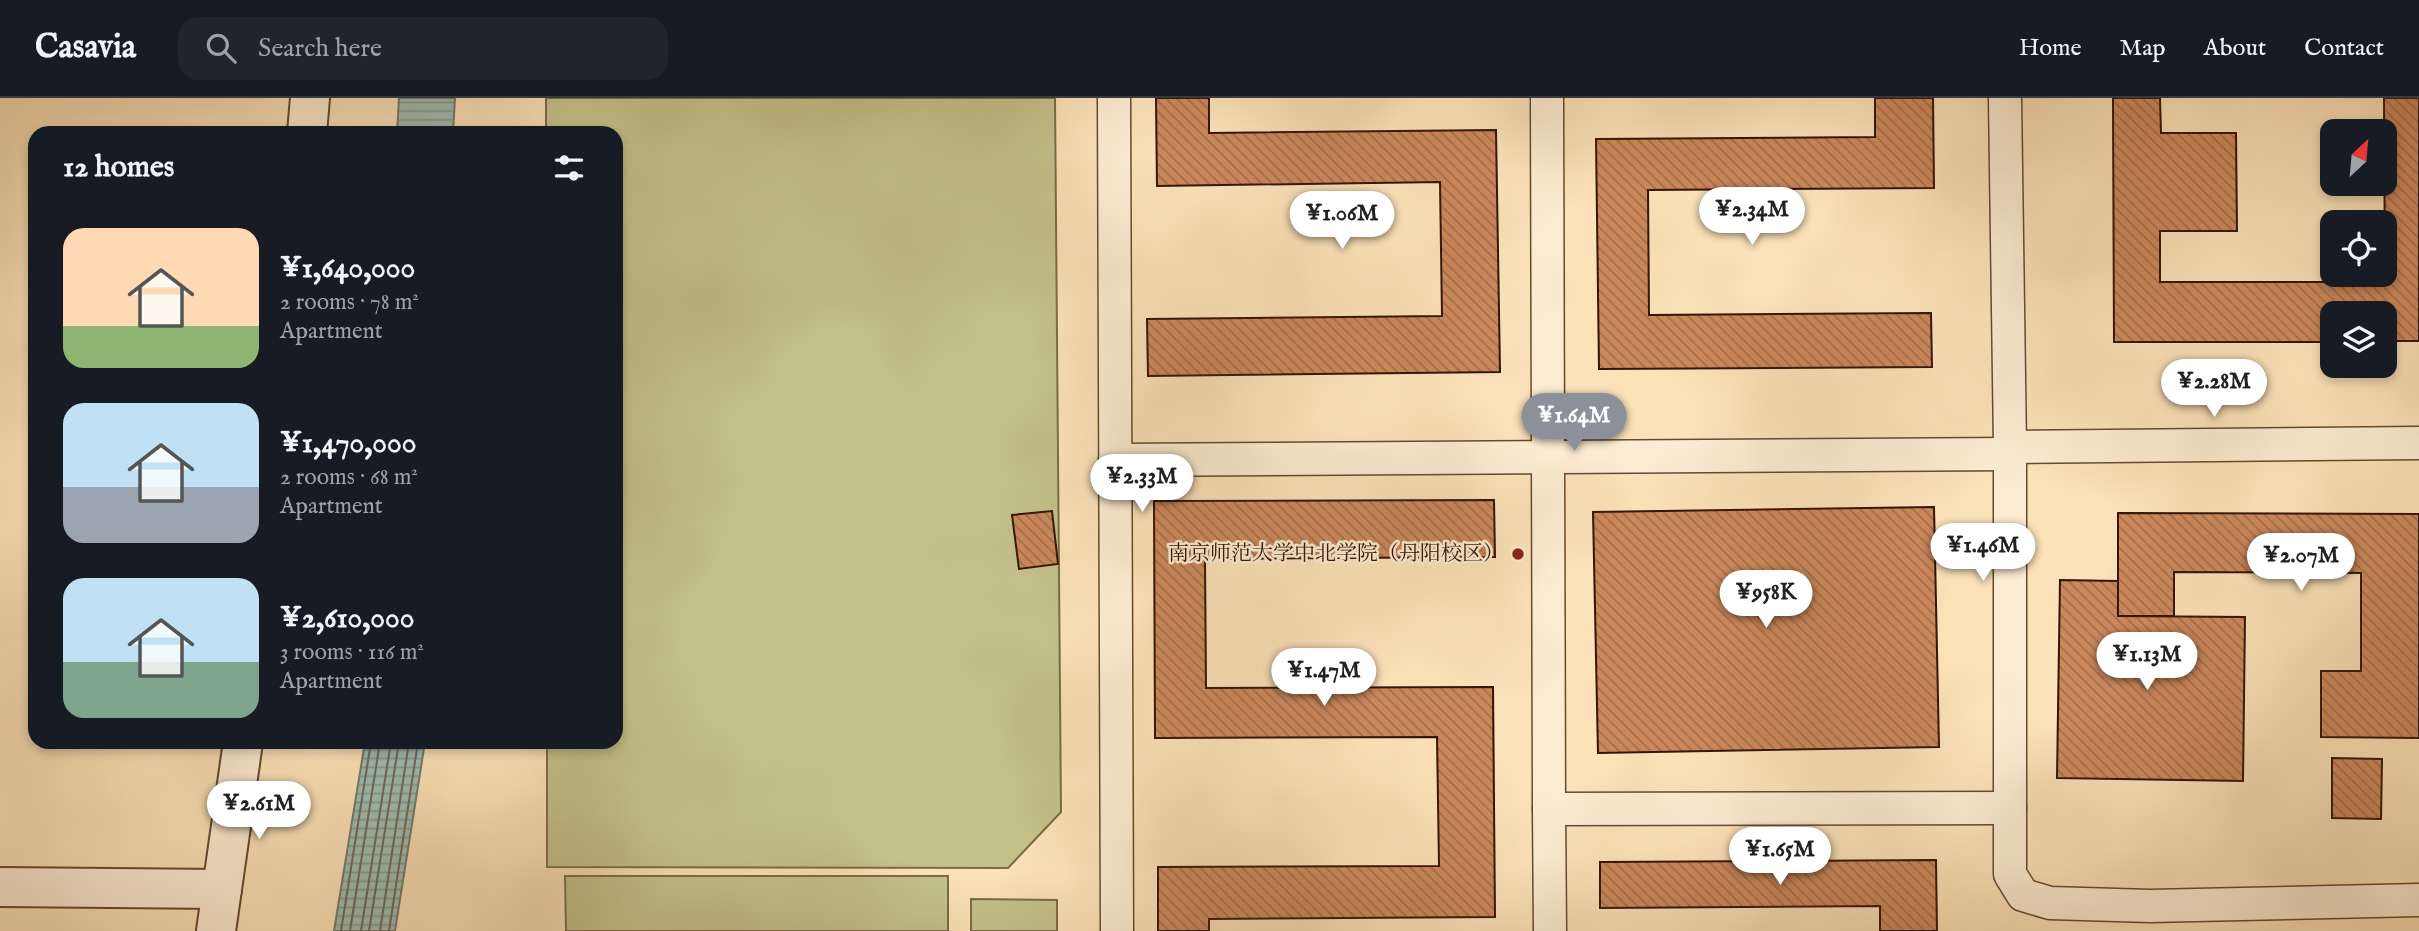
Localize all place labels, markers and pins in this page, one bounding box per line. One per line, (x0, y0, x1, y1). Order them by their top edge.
pin: ¥2.34M (1695, 188, 1809, 247)
pin: ¥1.06M (1285, 192, 1399, 251)
pin: ¥2.28M (2157, 360, 2271, 419)
pin: ¥1.64M (1517, 394, 1631, 453)
pin: ¥2.33M (1085, 454, 1199, 514)
pin: ¥1.46M (1926, 524, 2040, 583)
pin: ¥2.07M (2244, 533, 2358, 593)
place label: 南京师范大学中北学院（丹阳校区） (1168, 541, 1504, 568)
marker: 南京师范大学中北学院（丹阳校区） (1510, 546, 1526, 562)
pin: ¥958K (1717, 570, 1815, 630)
pin: ¥1.13M (2090, 632, 2204, 692)
pin: ¥1.47M (1267, 648, 1381, 708)
pin: ¥2.61M (202, 782, 316, 841)
pin: ¥1.65M (1723, 828, 1837, 887)

